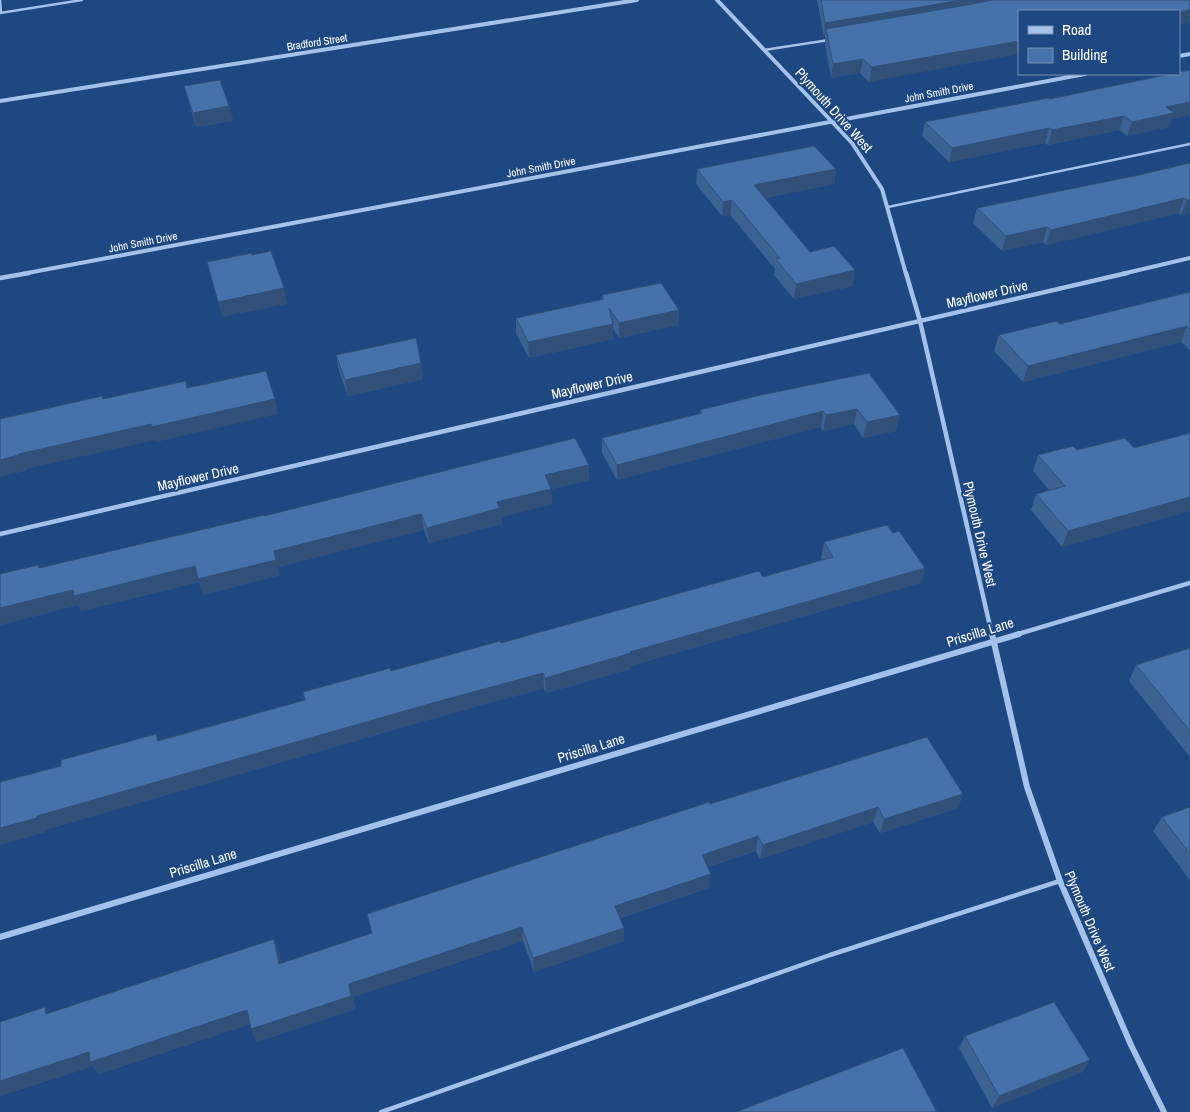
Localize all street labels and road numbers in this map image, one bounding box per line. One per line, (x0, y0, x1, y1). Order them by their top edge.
street label: Bradford Street (286, 30, 349, 54)
street label: Plymouth Drive West (791, 64, 877, 156)
street label: John Smith Drive (903, 78, 975, 106)
street label: John Smith Drive (505, 153, 577, 181)
street label: John Smith Drive (107, 228, 179, 256)
street label: Mayflower Drive (945, 276, 1029, 312)
street label: Mayflower Drive (550, 367, 634, 403)
street label: Mayflower Drive (156, 459, 240, 495)
street label: Plymouth Drive West (959, 480, 1001, 588)
street label: Priscilla Lane (944, 613, 1016, 651)
street label: Priscilla Lane (555, 729, 627, 767)
street label: Priscilla Lane (167, 844, 239, 882)
street label: Plymouth Drive West (1061, 868, 1119, 974)

